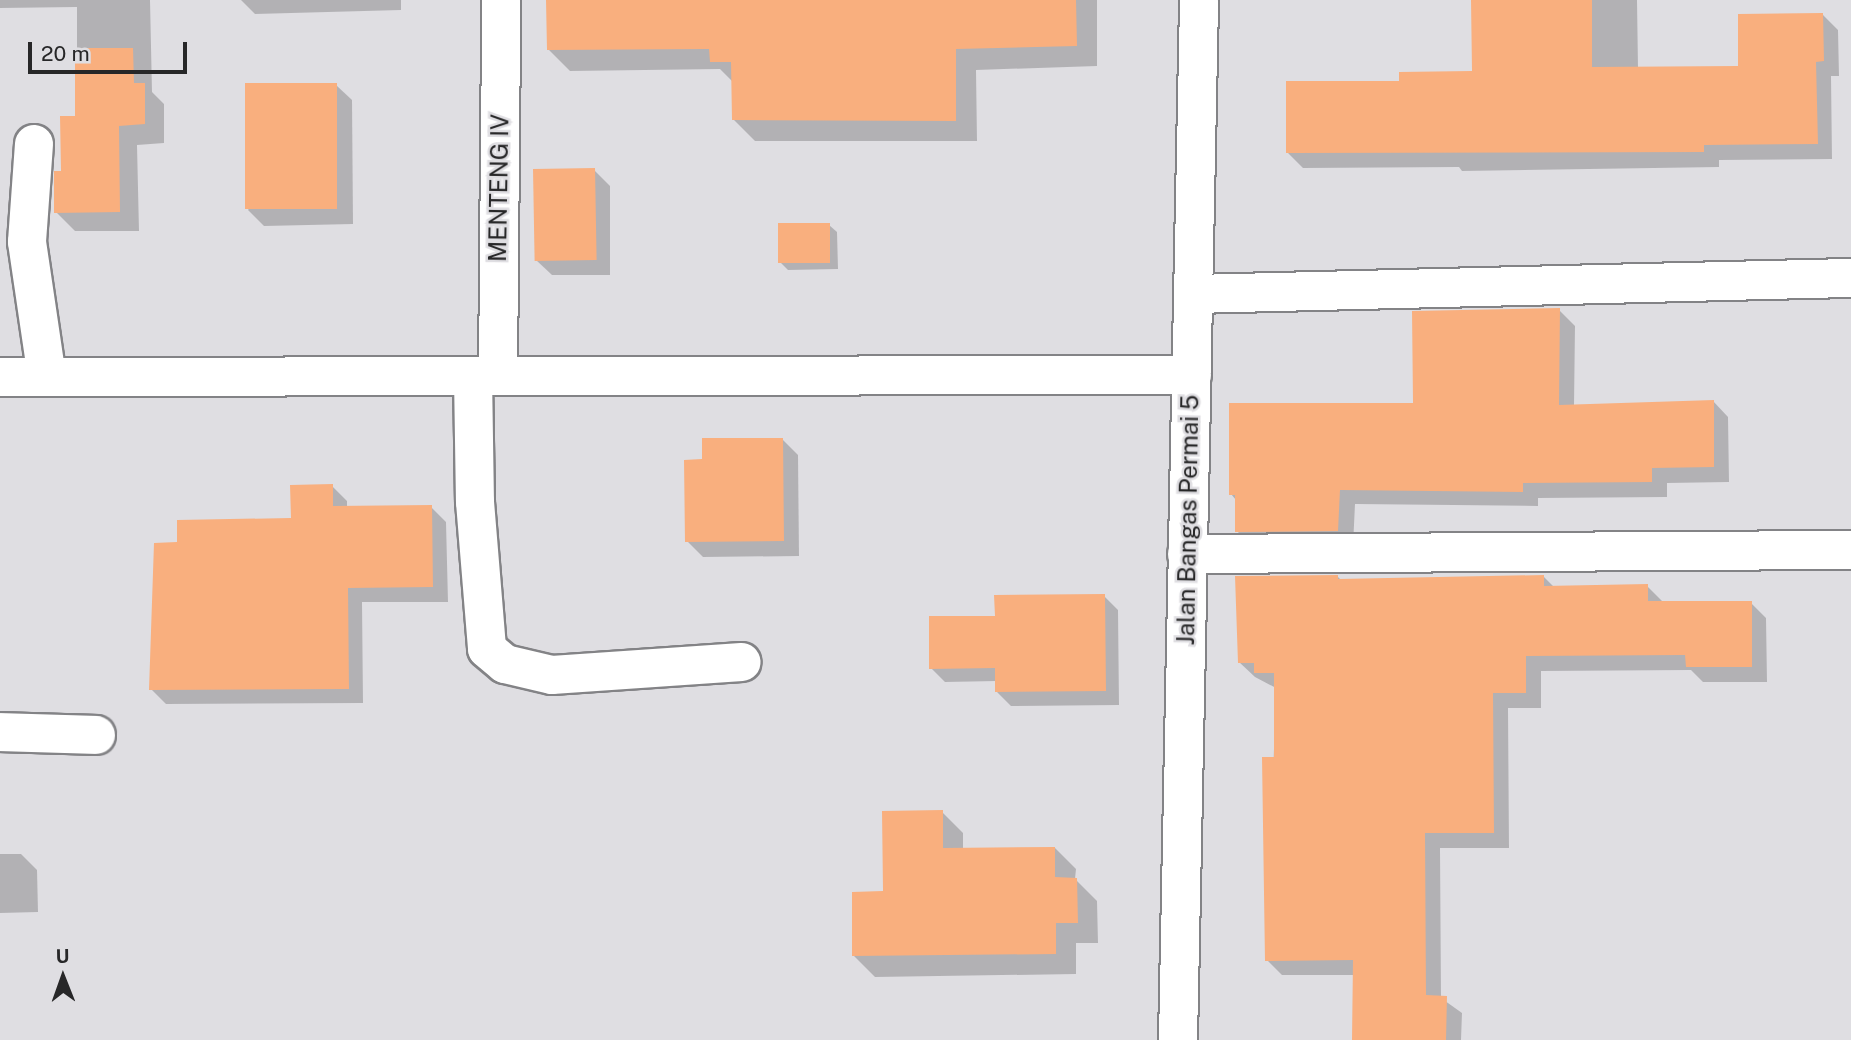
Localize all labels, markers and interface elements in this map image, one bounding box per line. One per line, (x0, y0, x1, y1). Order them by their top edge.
scale bar (32, 28, 191, 72)
text: 20 m (41, 41, 90, 66)
street label: MENTENG IV (483, 114, 515, 262)
street label: Jalan Bangas Permai 5 (1171, 394, 1205, 646)
north arrow (28, 942, 98, 1012)
text: U (56, 945, 70, 967)

